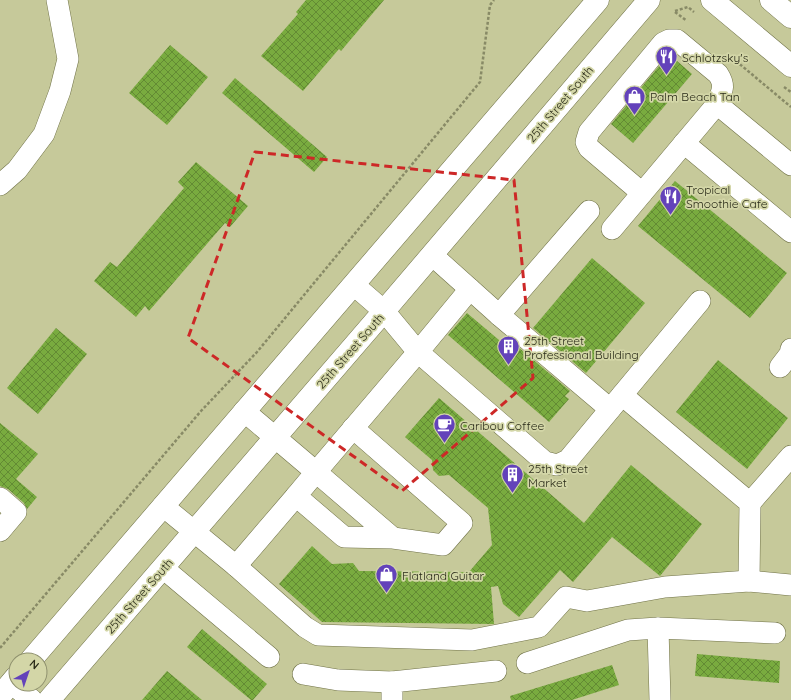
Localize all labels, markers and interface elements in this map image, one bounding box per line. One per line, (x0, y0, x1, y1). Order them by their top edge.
restaurant icon: Schlotzsky's (654, 44, 680, 77)
place label: Schlotzsky's (682, 50, 749, 65)
street label: 25th Street South (524, 63, 596, 145)
shop icon: Palm Beach Tan (622, 83, 648, 116)
place label: Palm Beach Tan (650, 89, 740, 104)
place label: Tropical Smoothie Cafe (686, 182, 768, 211)
restaurant icon: Tropical Smoothie Cafe (657, 183, 683, 216)
street label: 25th Street South (313, 310, 387, 392)
place label: 25th Street Professional Building (524, 333, 639, 362)
building icon: 25th Street Professional Building (495, 334, 521, 367)
cafe icon: Caribou Coffee (432, 412, 458, 445)
place label: Caribou Coffee (460, 418, 544, 433)
place label: 25th Street Market (528, 461, 588, 490)
building icon: 25th Street Market (499, 462, 525, 495)
street label: 25th Street South (102, 555, 176, 637)
shop icon: Flatland Guitar (374, 562, 400, 595)
place label: Flatland Guitar (402, 568, 484, 583)
north arrow (8, 652, 48, 692)
text: N (27, 656, 42, 672)

